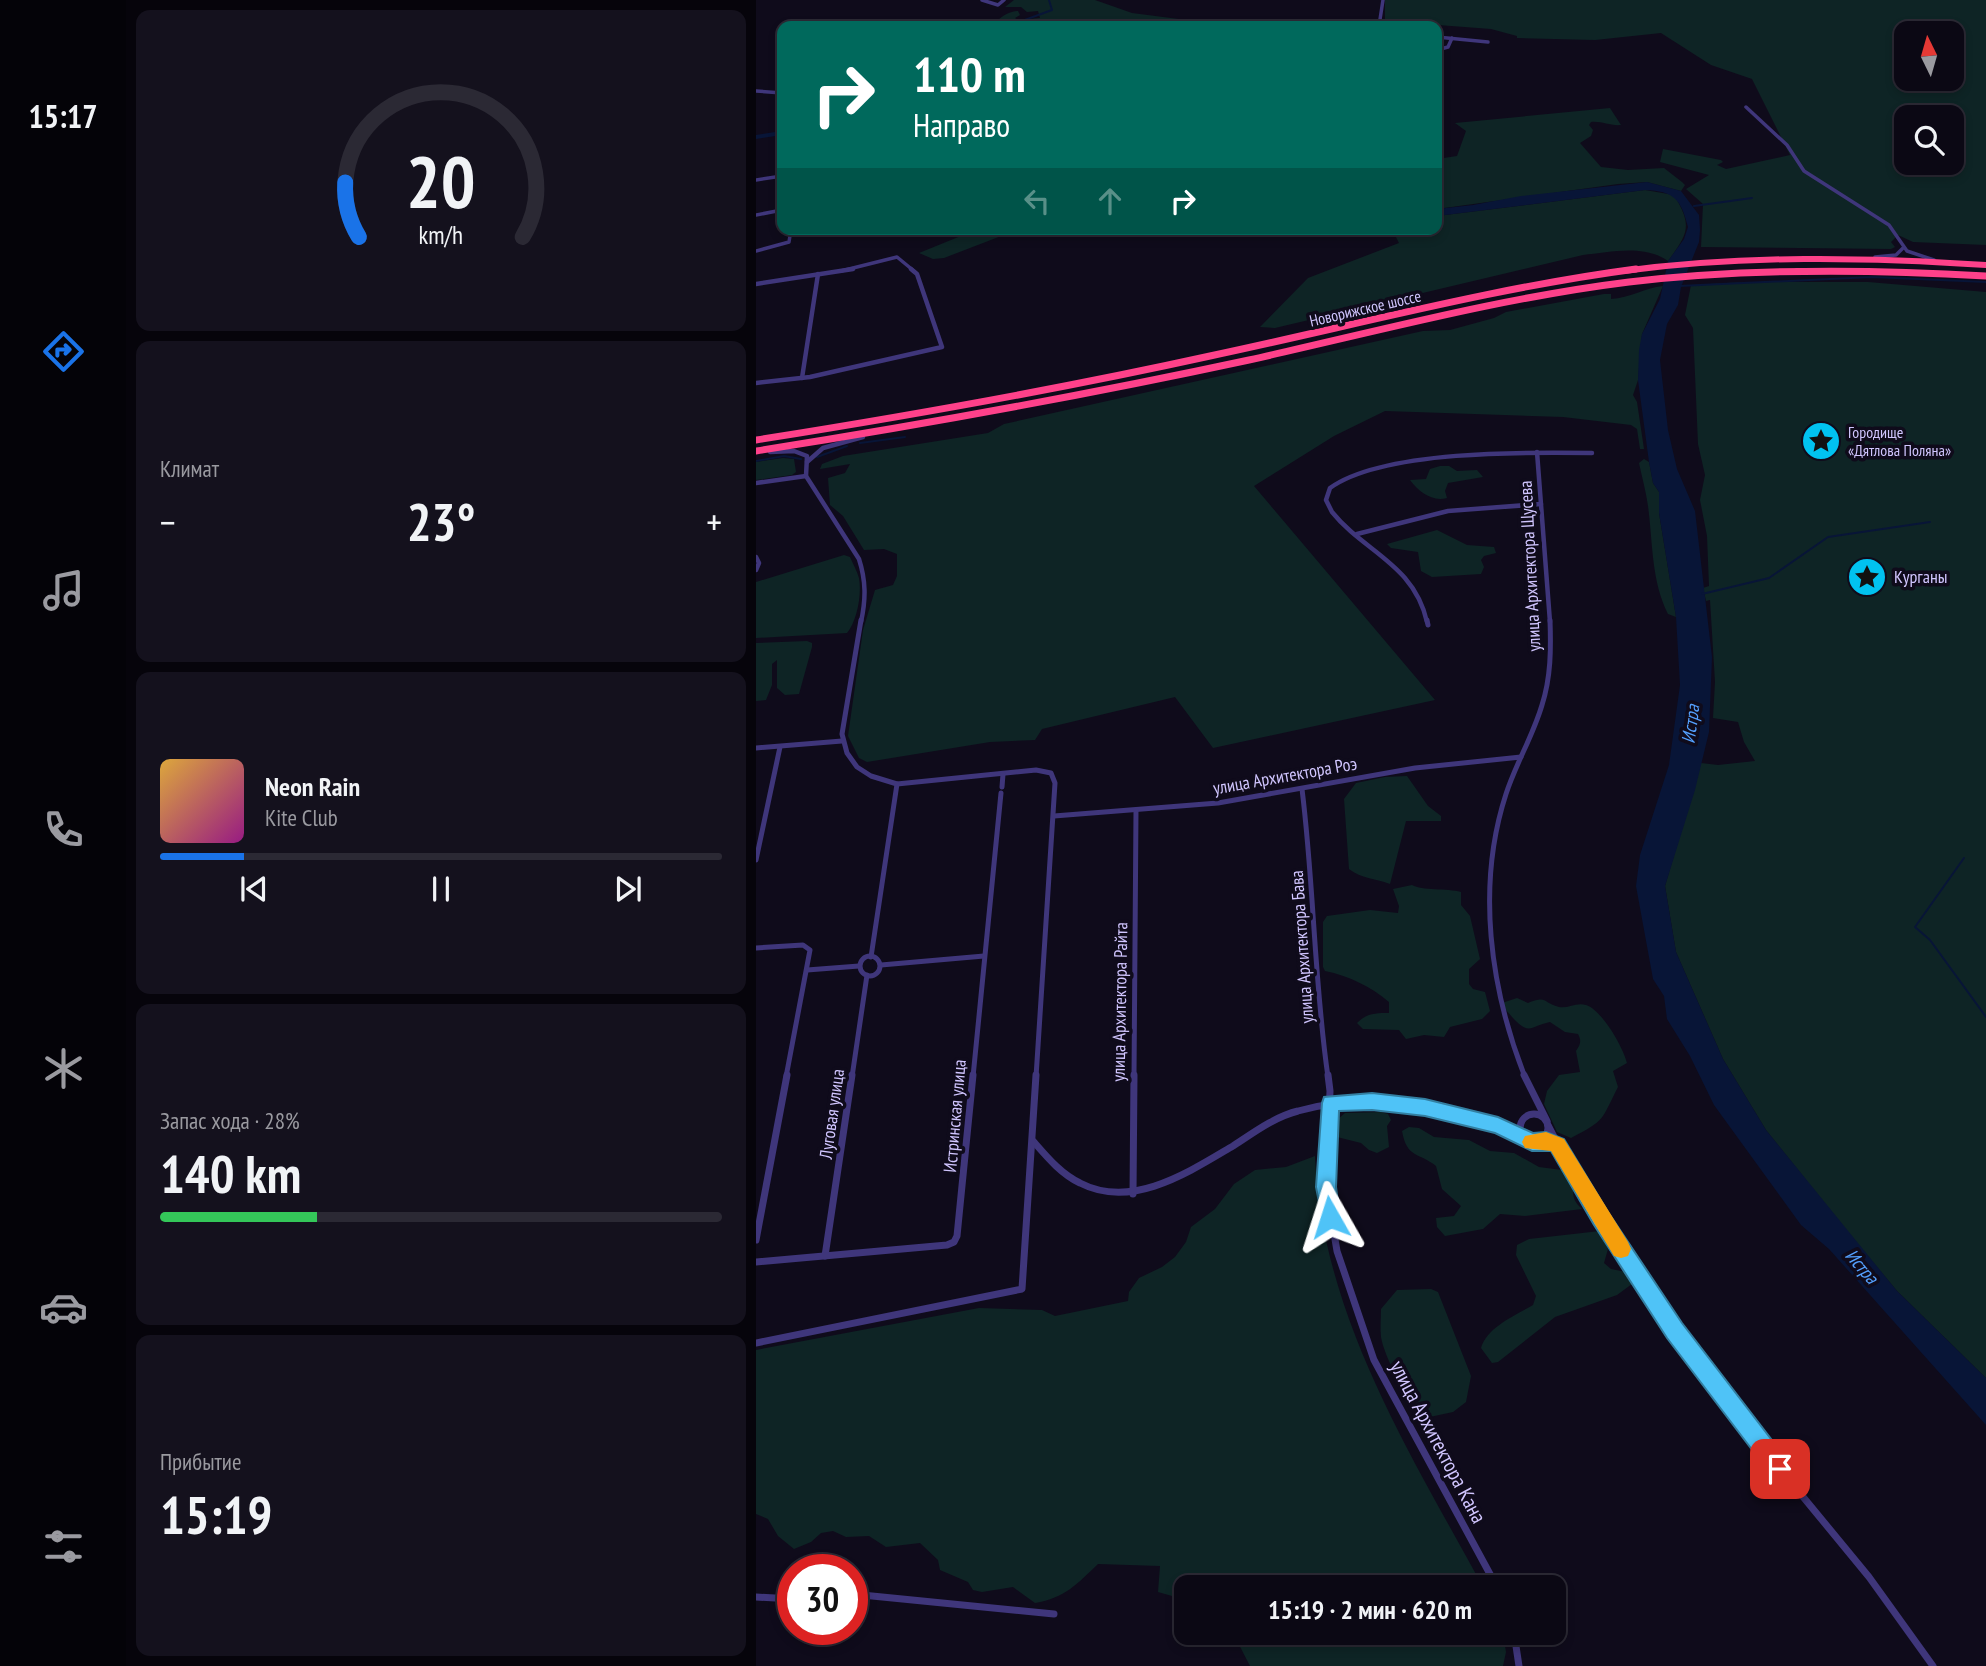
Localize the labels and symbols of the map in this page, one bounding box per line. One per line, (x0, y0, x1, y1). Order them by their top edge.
north arrow (1894, 21, 1964, 91)
street label: Новорижское шоссе (1307, 285, 1423, 331)
place icon: Городище «Дятлова Поляна» (1800, 420, 1842, 462)
place label: Городище «Дятлова Поляна» (1848, 422, 1951, 460)
street label: улица Архитектора Щусева (1514, 480, 1545, 652)
place icon: Курганы (1846, 556, 1888, 598)
place label: Курганы (1894, 565, 1947, 588)
water label: Истра (1676, 702, 1704, 745)
street label: улица Архитектора Роэ (1211, 751, 1359, 799)
street label: улица Архитектора Бава (1285, 870, 1318, 1024)
street label: улица Архитектора Райта (1107, 922, 1132, 1082)
street label: Истринская улица (938, 1058, 971, 1174)
street label: Луговая улица (814, 1067, 849, 1161)
position arrow (1293, 1180, 1367, 1254)
water label: Истра (1840, 1243, 1885, 1290)
street label: улица Архитектора Кана (1384, 1356, 1493, 1528)
pin (1750, 1439, 1810, 1499)
speed limit sign: 30 (777, 1554, 868, 1645)

